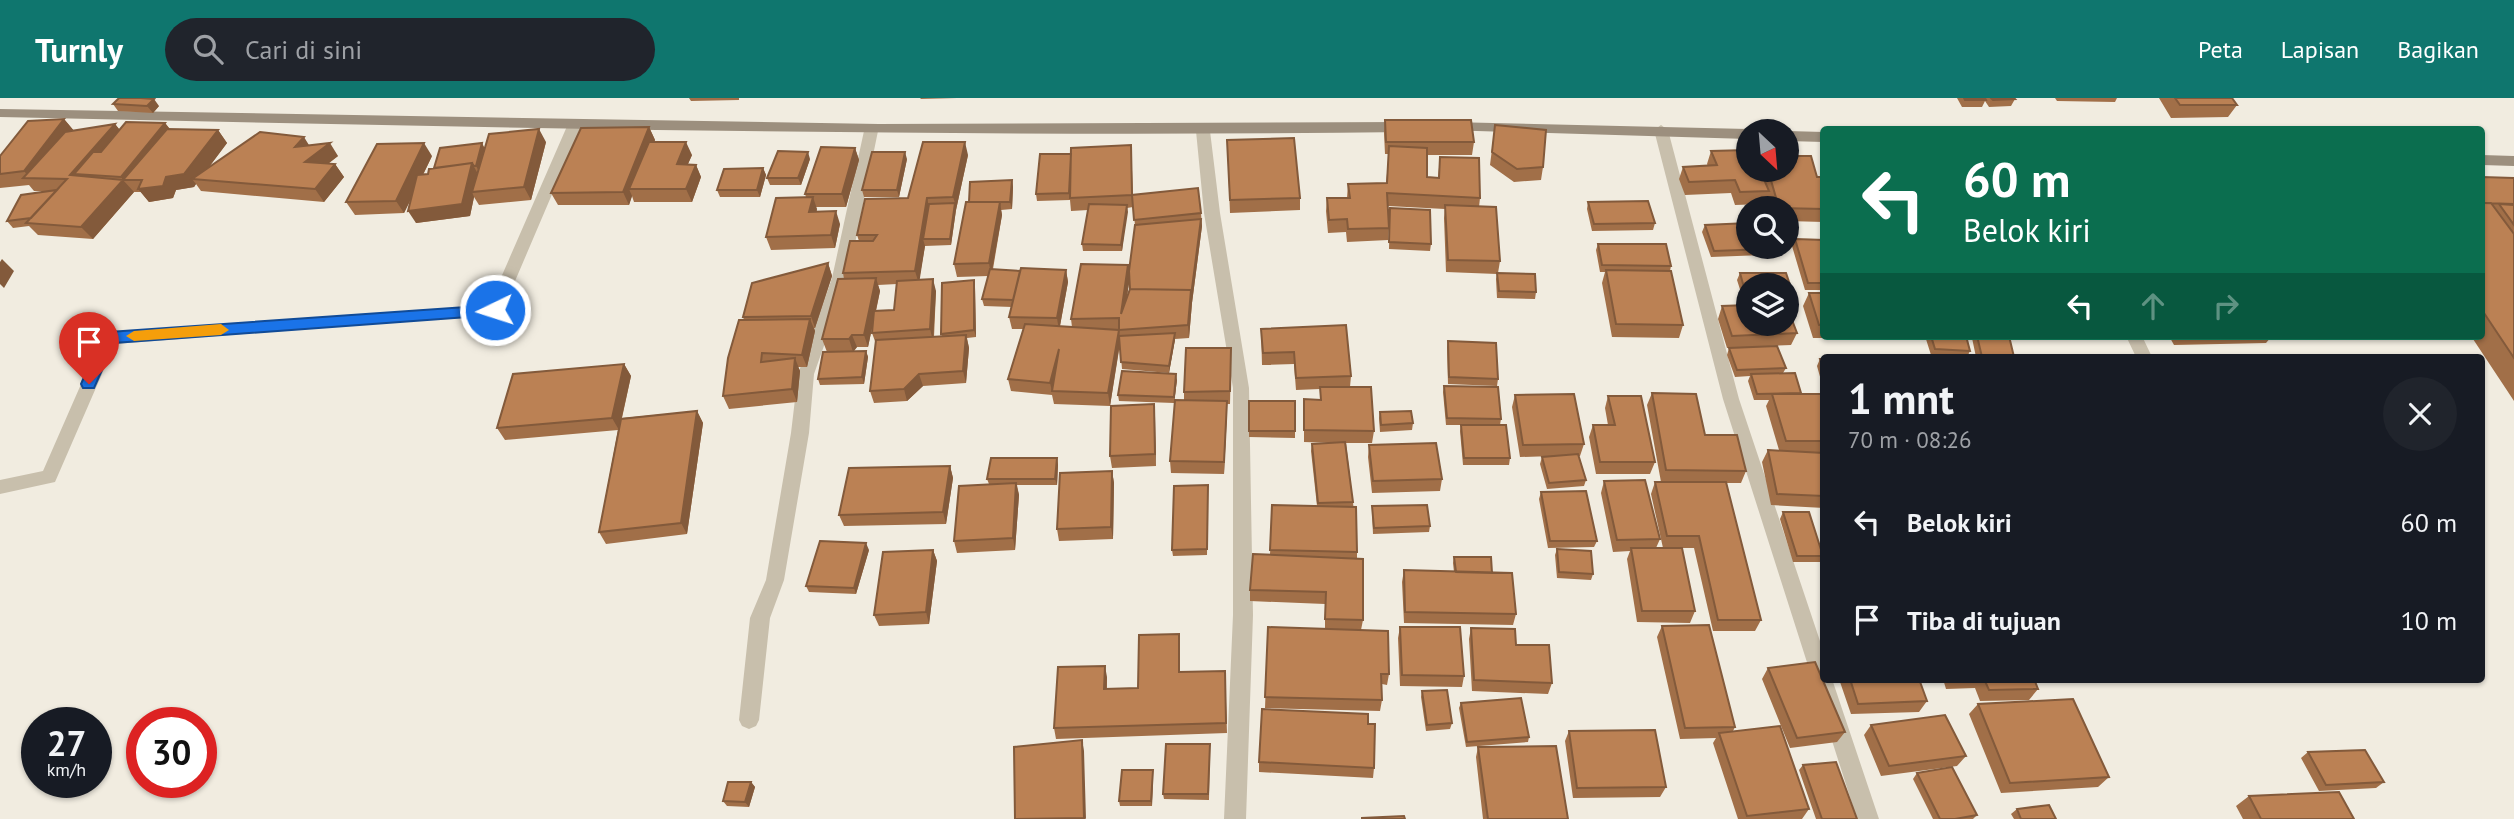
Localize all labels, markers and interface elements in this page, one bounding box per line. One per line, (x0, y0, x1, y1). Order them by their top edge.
search box (165, 18, 655, 81)
text: Turnly (35, 28, 123, 71)
icon: search (189, 30, 227, 68)
text: Cari di sini (245, 33, 362, 66)
text: Peta (2198, 34, 2243, 65)
text: Lapisan (2281, 34, 2359, 65)
text: Bagikan (2397, 34, 2479, 65)
north arrow (1736, 119, 1799, 182)
map controls (1736, 119, 1799, 336)
text: 60 m (1963, 147, 2070, 211)
icon: left (1848, 154, 1939, 245)
button: search (1736, 196, 1799, 259)
text: Belok kiri (1963, 209, 2091, 251)
position arrow (458, 273, 532, 347)
button: layers (1736, 273, 1799, 336)
icon: left (2061, 287, 2099, 325)
icon: ahead (2134, 287, 2172, 325)
icon: right (2207, 287, 2245, 325)
pin (59, 312, 119, 384)
icon: arrive (70, 323, 108, 361)
text: 1 mnt (1848, 371, 1954, 426)
button: close (2383, 377, 2457, 451)
text: 70 m · 08:26 (1848, 425, 1972, 454)
icon: left (1848, 503, 1886, 541)
text: Belok kiri (1907, 506, 2012, 539)
text: 60 m (2401, 506, 2457, 539)
icon: arrive (1848, 601, 1886, 639)
text: Tiba di tujuan (1907, 604, 2061, 637)
text: 10 m (2401, 604, 2457, 637)
speed limit sign: 30 (126, 707, 217, 798)
text: 27 (47, 720, 86, 766)
text: km/h (47, 758, 86, 781)

